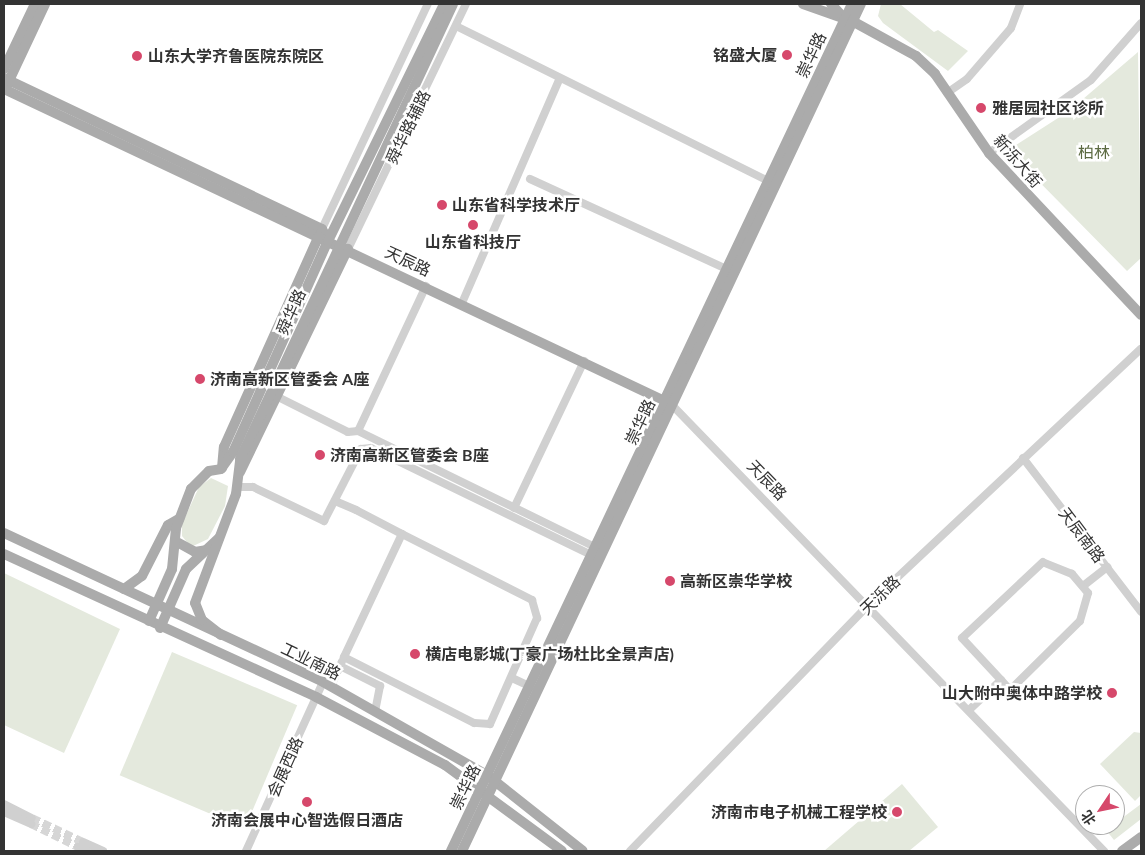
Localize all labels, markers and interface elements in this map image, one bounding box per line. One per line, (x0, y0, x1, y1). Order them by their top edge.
street label: 崇华路 (792, 29, 830, 81)
place label: 铭盛大厦 (713, 45, 777, 65)
place label: 山东大学齐鲁医院东院区 (148, 46, 324, 66)
marker: 山东大学齐鲁医院东院区 (130, 49, 144, 63)
marker: 铭盛大厦 (781, 49, 793, 61)
street label: 舜华路辅路 (382, 87, 434, 167)
place label: 雅居园社区诊所 (992, 98, 1104, 118)
marker: 雅居园社区诊所 (974, 101, 988, 115)
street label: 新泺大街 (990, 131, 1046, 191)
park label: 柏林 (1078, 142, 1110, 162)
place label: 山东省科学技术厅 (452, 195, 580, 215)
marker: 山东省科学技术厅 (436, 199, 448, 211)
marker: 山东省科技厅 (467, 219, 479, 231)
place label: 山东省科技厅 (425, 232, 521, 252)
street label: 天辰路 (382, 242, 434, 280)
street label: 舜华路 (272, 286, 310, 338)
place label: 济南高新区管委会 A座 (210, 369, 369, 389)
marker: 济南高新区管委会 A座 (194, 373, 206, 385)
street label: 崇华路 (621, 396, 659, 448)
place label: 济南高新区管委会 B座 (330, 445, 488, 465)
marker: 济南高新区管委会 B座 (314, 449, 326, 461)
street label: 天辰路 (743, 456, 791, 504)
street label: 天辰南路 (1055, 504, 1109, 566)
place label: 高新区崇华学校 (680, 571, 792, 591)
street label: 天泺路 (856, 571, 904, 619)
marker: 高新区崇华学校 (664, 575, 676, 587)
street label: 工业南路 (278, 638, 344, 684)
place label: 横店电影城(丁豪广场杜比全景声店) (425, 644, 674, 664)
marker: 横店电影城(丁豪广场杜比全景声店) (409, 648, 421, 660)
place label: 山大附中奥体中路学校 (942, 683, 1102, 703)
marker: 山大附中奥体中路学校 (1106, 687, 1118, 699)
street label: 会展西路 (263, 734, 307, 800)
street label: 崇华路 (446, 761, 484, 813)
north arrow (1075, 785, 1125, 835)
marker: 济南会展中心智选假日酒店 (301, 796, 313, 808)
place label: 济南市电子机械工程学校 (711, 802, 887, 822)
marker: 济南市电子机械工程学校 (891, 806, 903, 818)
text: 北 (1077, 808, 1099, 829)
place label: 济南会展中心智选假日酒店 (211, 810, 403, 830)

